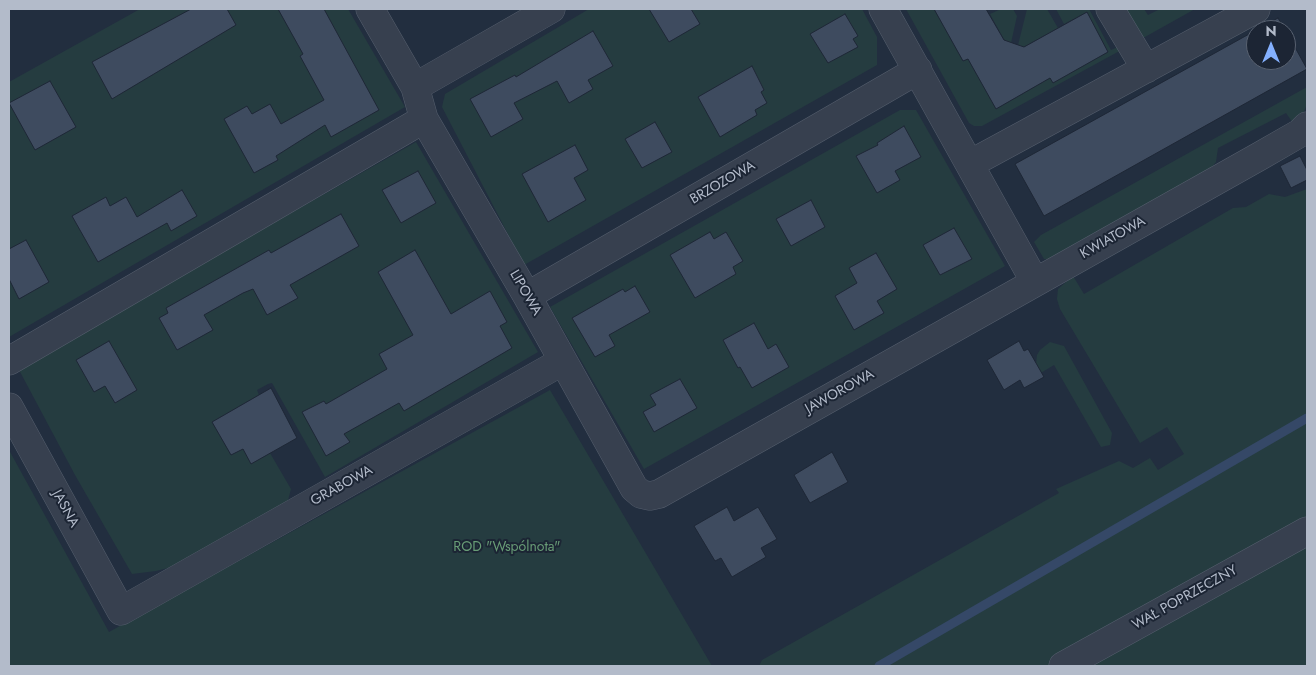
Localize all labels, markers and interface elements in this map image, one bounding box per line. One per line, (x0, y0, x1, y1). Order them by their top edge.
north arrow (1246, 20, 1296, 70)
text: N (1265, 21, 1277, 41)
street label: BRZOZOWA (687, 158, 759, 208)
street label: KWIATOWA (1077, 213, 1149, 263)
street label: LIPOWA (505, 267, 545, 319)
street label: JAWOROWA (803, 366, 877, 418)
street label: GRABOWA (308, 462, 376, 510)
street label: JASNA (48, 487, 82, 531)
park label: ROD "Wspólnota" (453, 540, 561, 556)
street label: WAŁ POPRZECZNY (1130, 562, 1240, 634)

